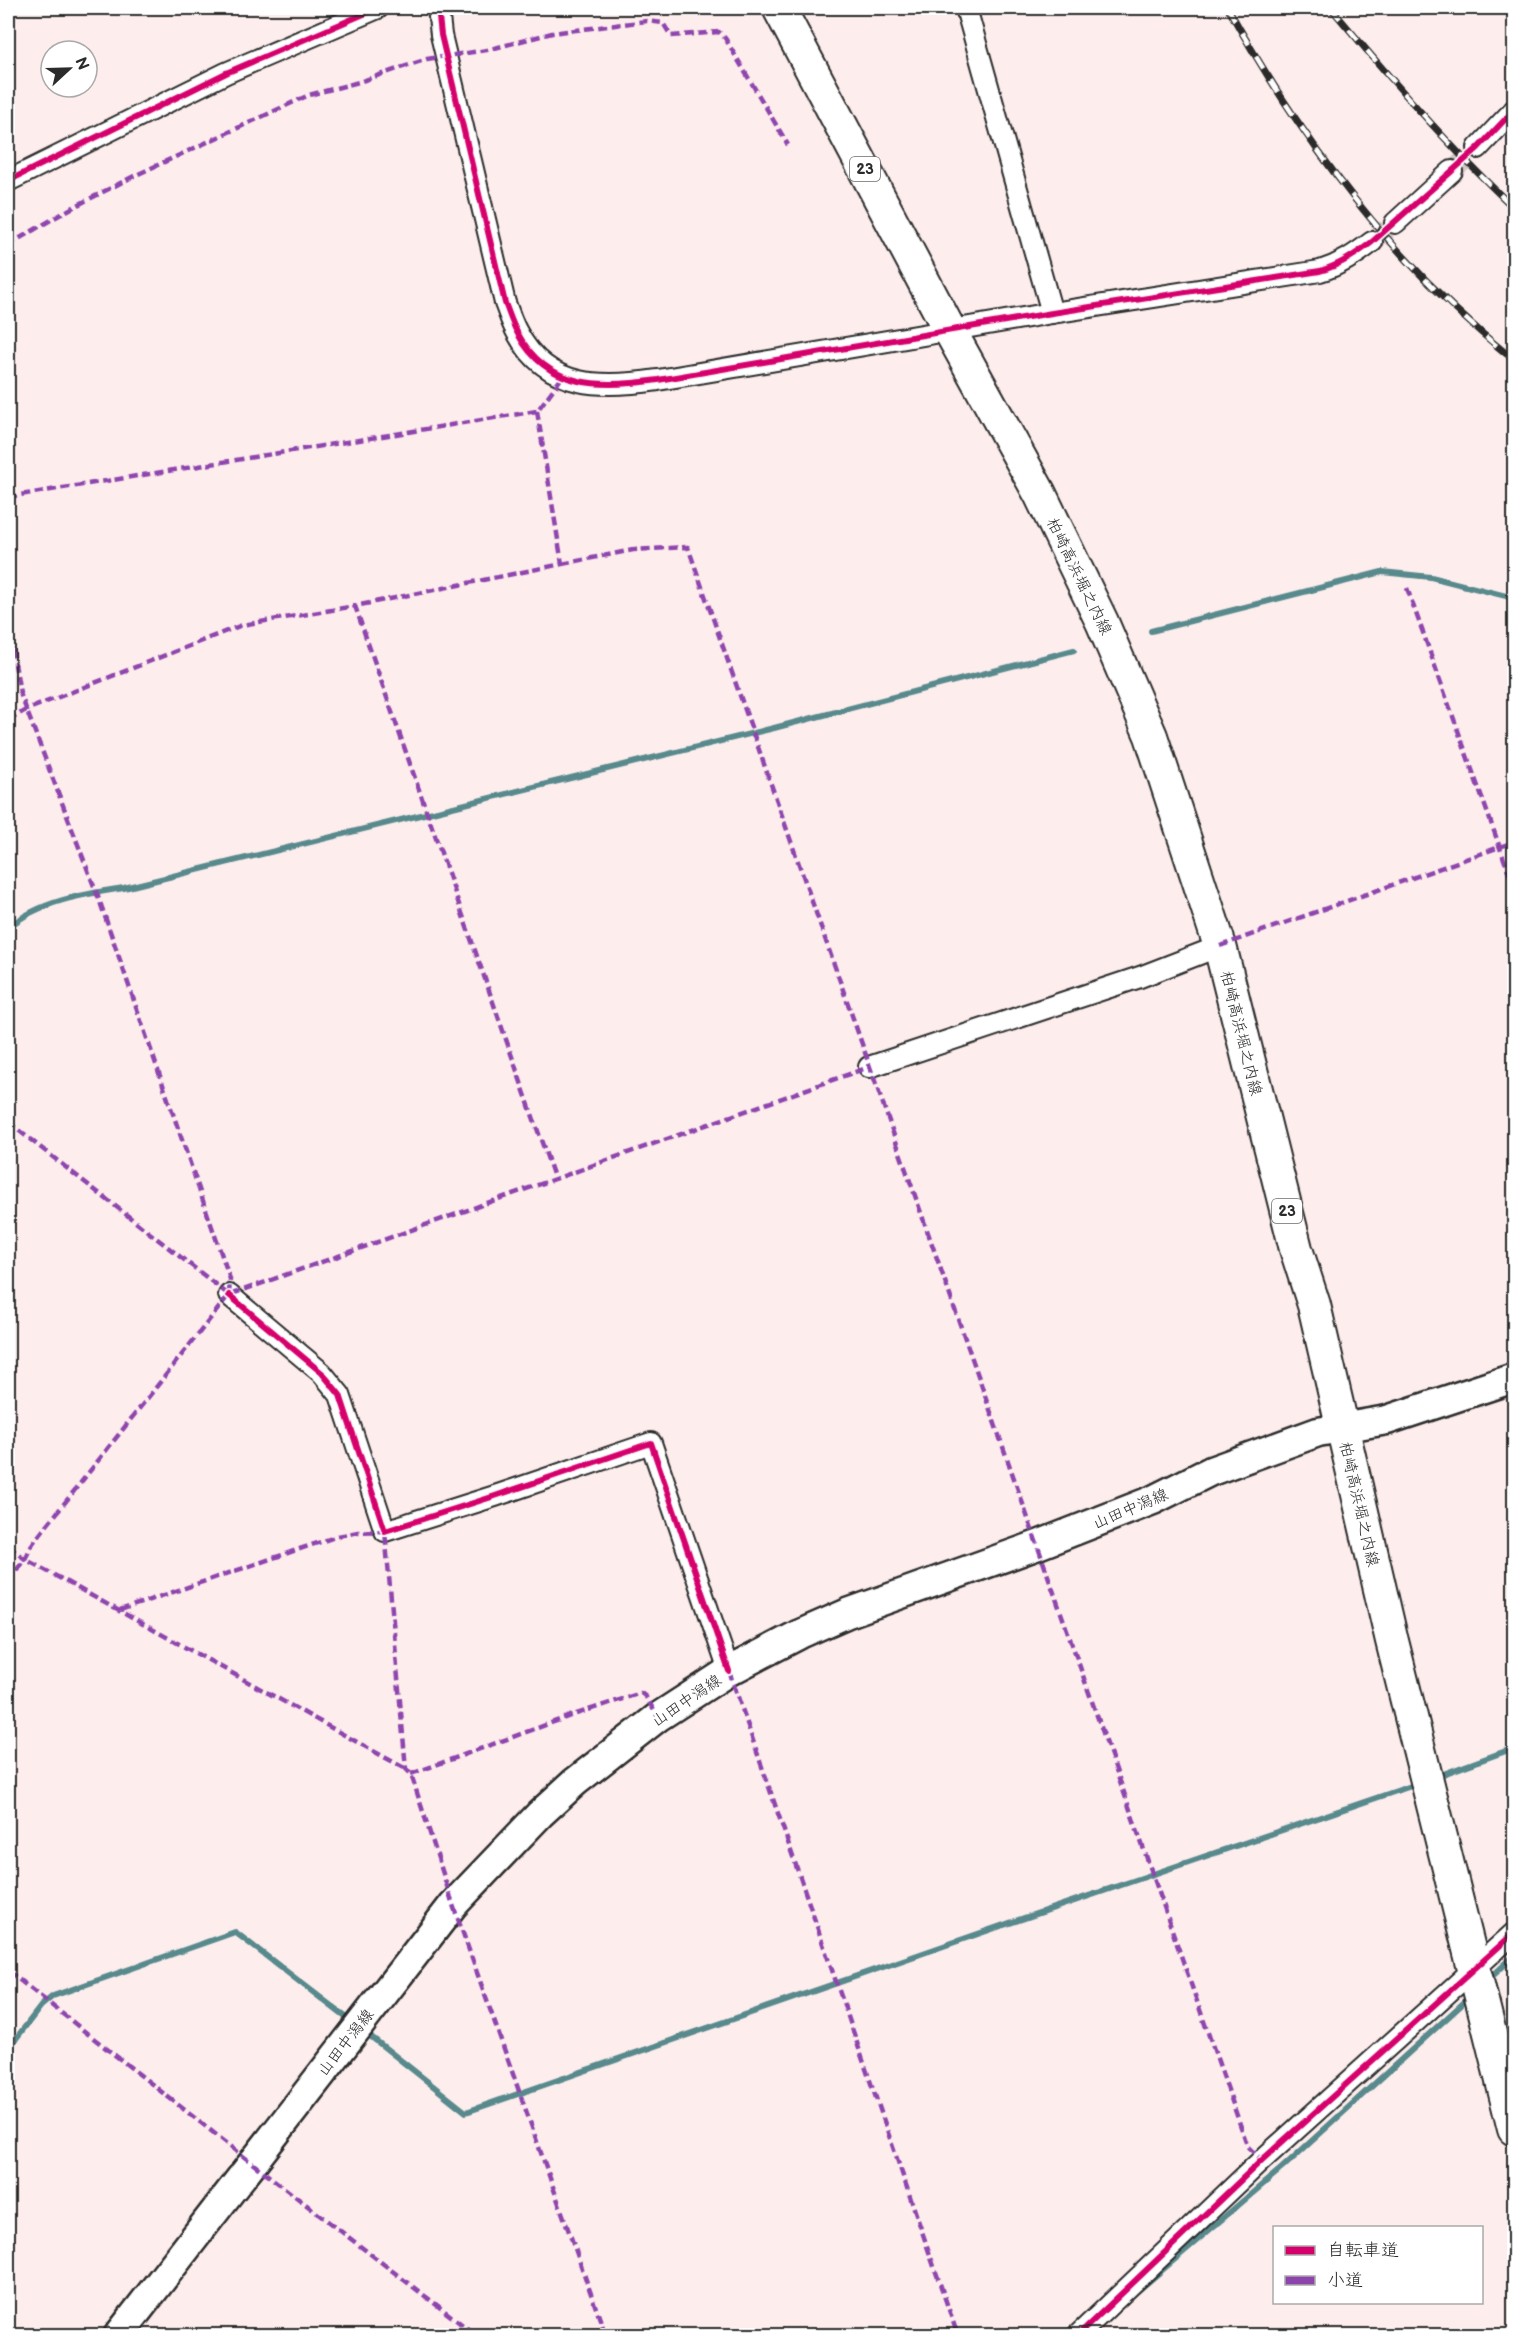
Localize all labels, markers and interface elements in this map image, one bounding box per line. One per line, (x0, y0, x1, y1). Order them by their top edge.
north arrow (39, 39, 99, 99)
text: N (70, 55, 93, 73)
road number: 23 (850, 157, 880, 181)
street label: 柏崎高浜堀之内線 (1042, 515, 1115, 638)
street label: 柏崎高浜堀之内線 (1216, 969, 1265, 1098)
road number: 23 (1272, 1199, 1302, 1223)
street label: 柏崎高浜堀之内線 (1335, 1440, 1382, 1569)
street label: 山田中潟線 (1090, 1485, 1171, 1534)
street label: 山田中潟線 (648, 1671, 725, 1731)
street label: 山田中潟線 (314, 2006, 378, 2080)
legend (1273, 2226, 1483, 2304)
text: 自転車道 (1327, 2240, 1399, 2261)
text: 小道 (1327, 2270, 1363, 2291)

